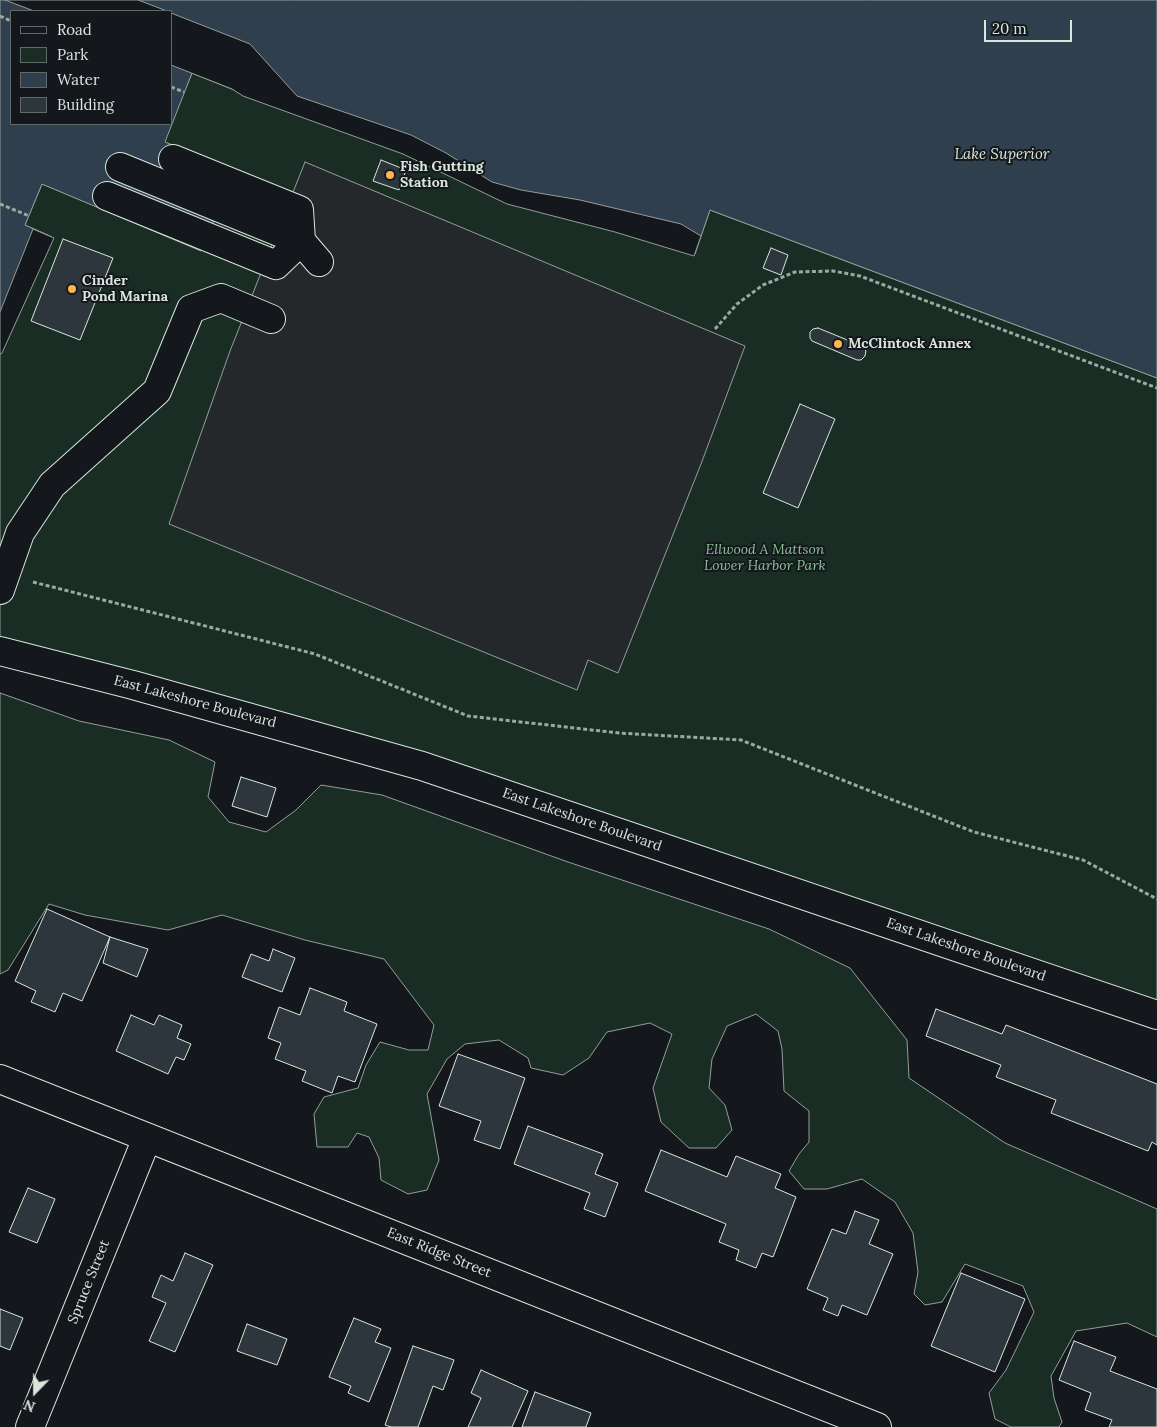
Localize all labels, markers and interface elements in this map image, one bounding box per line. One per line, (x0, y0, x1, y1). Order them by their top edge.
legend (10, 10, 172, 125)
scale bar (987, 10, 1074, 42)
text: 20 m (992, 19, 1027, 38)
text: Road (57, 20, 92, 39)
text: Park (57, 45, 88, 64)
text: Water (57, 70, 99, 89)
text: Building (57, 95, 114, 114)
water label: Lake Superior (954, 146, 1050, 164)
place label: Fish Gutting Station (400, 159, 484, 192)
marker: Fish Gutting Station (384, 169, 396, 181)
place label: Cinder Pond Marina (82, 273, 168, 306)
marker: Cinder Pond Marina (66, 283, 78, 295)
place label: McClintock Annex (848, 336, 971, 352)
marker: McClintock Annex (832, 338, 844, 350)
park label: Ellwood A Mattson Lower Harbor Park (704, 542, 826, 574)
street label: East Lakeshore Boulevard (112, 672, 278, 732)
street label: East Lakeshore Boulevard (500, 785, 664, 855)
street label: East Lakeshore Boulevard (884, 915, 1048, 985)
street label: East Ridge Street (384, 1224, 494, 1282)
street label: Spruce Street (65, 1238, 113, 1326)
north arrow (10, 1367, 60, 1417)
text: N (21, 1396, 38, 1416)

